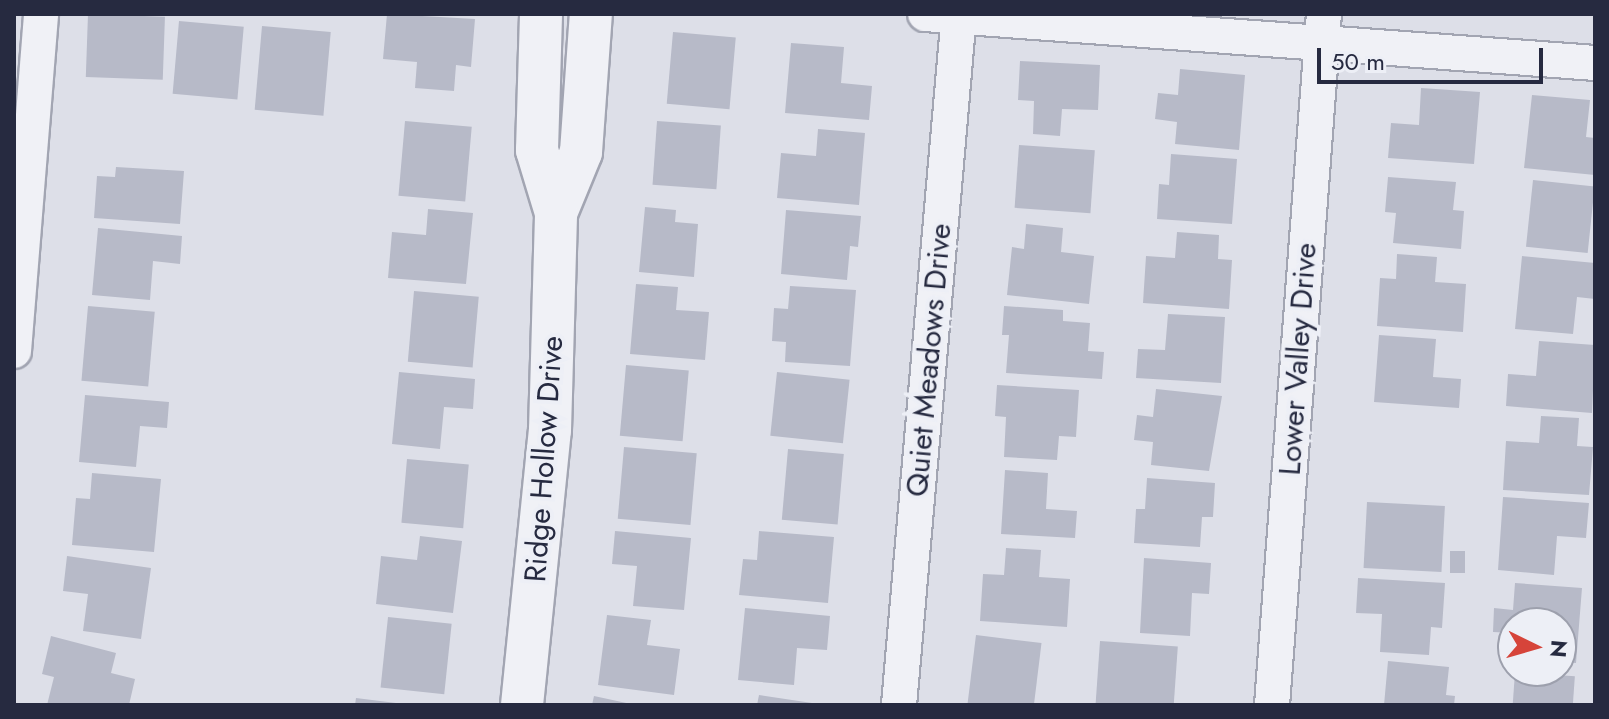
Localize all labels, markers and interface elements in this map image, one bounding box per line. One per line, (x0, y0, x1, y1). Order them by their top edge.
scale bar (1321, 32, 1547, 82)
text: 50 m (1331, 44, 1385, 79)
street label: Quiet Meadows Drive (899, 222, 959, 498)
street label: Lower Valley Drive (1272, 242, 1324, 476)
street label: Ridge Hollow Drive (517, 335, 571, 583)
north arrow (1497, 607, 1577, 687)
text: N (1542, 639, 1576, 659)

